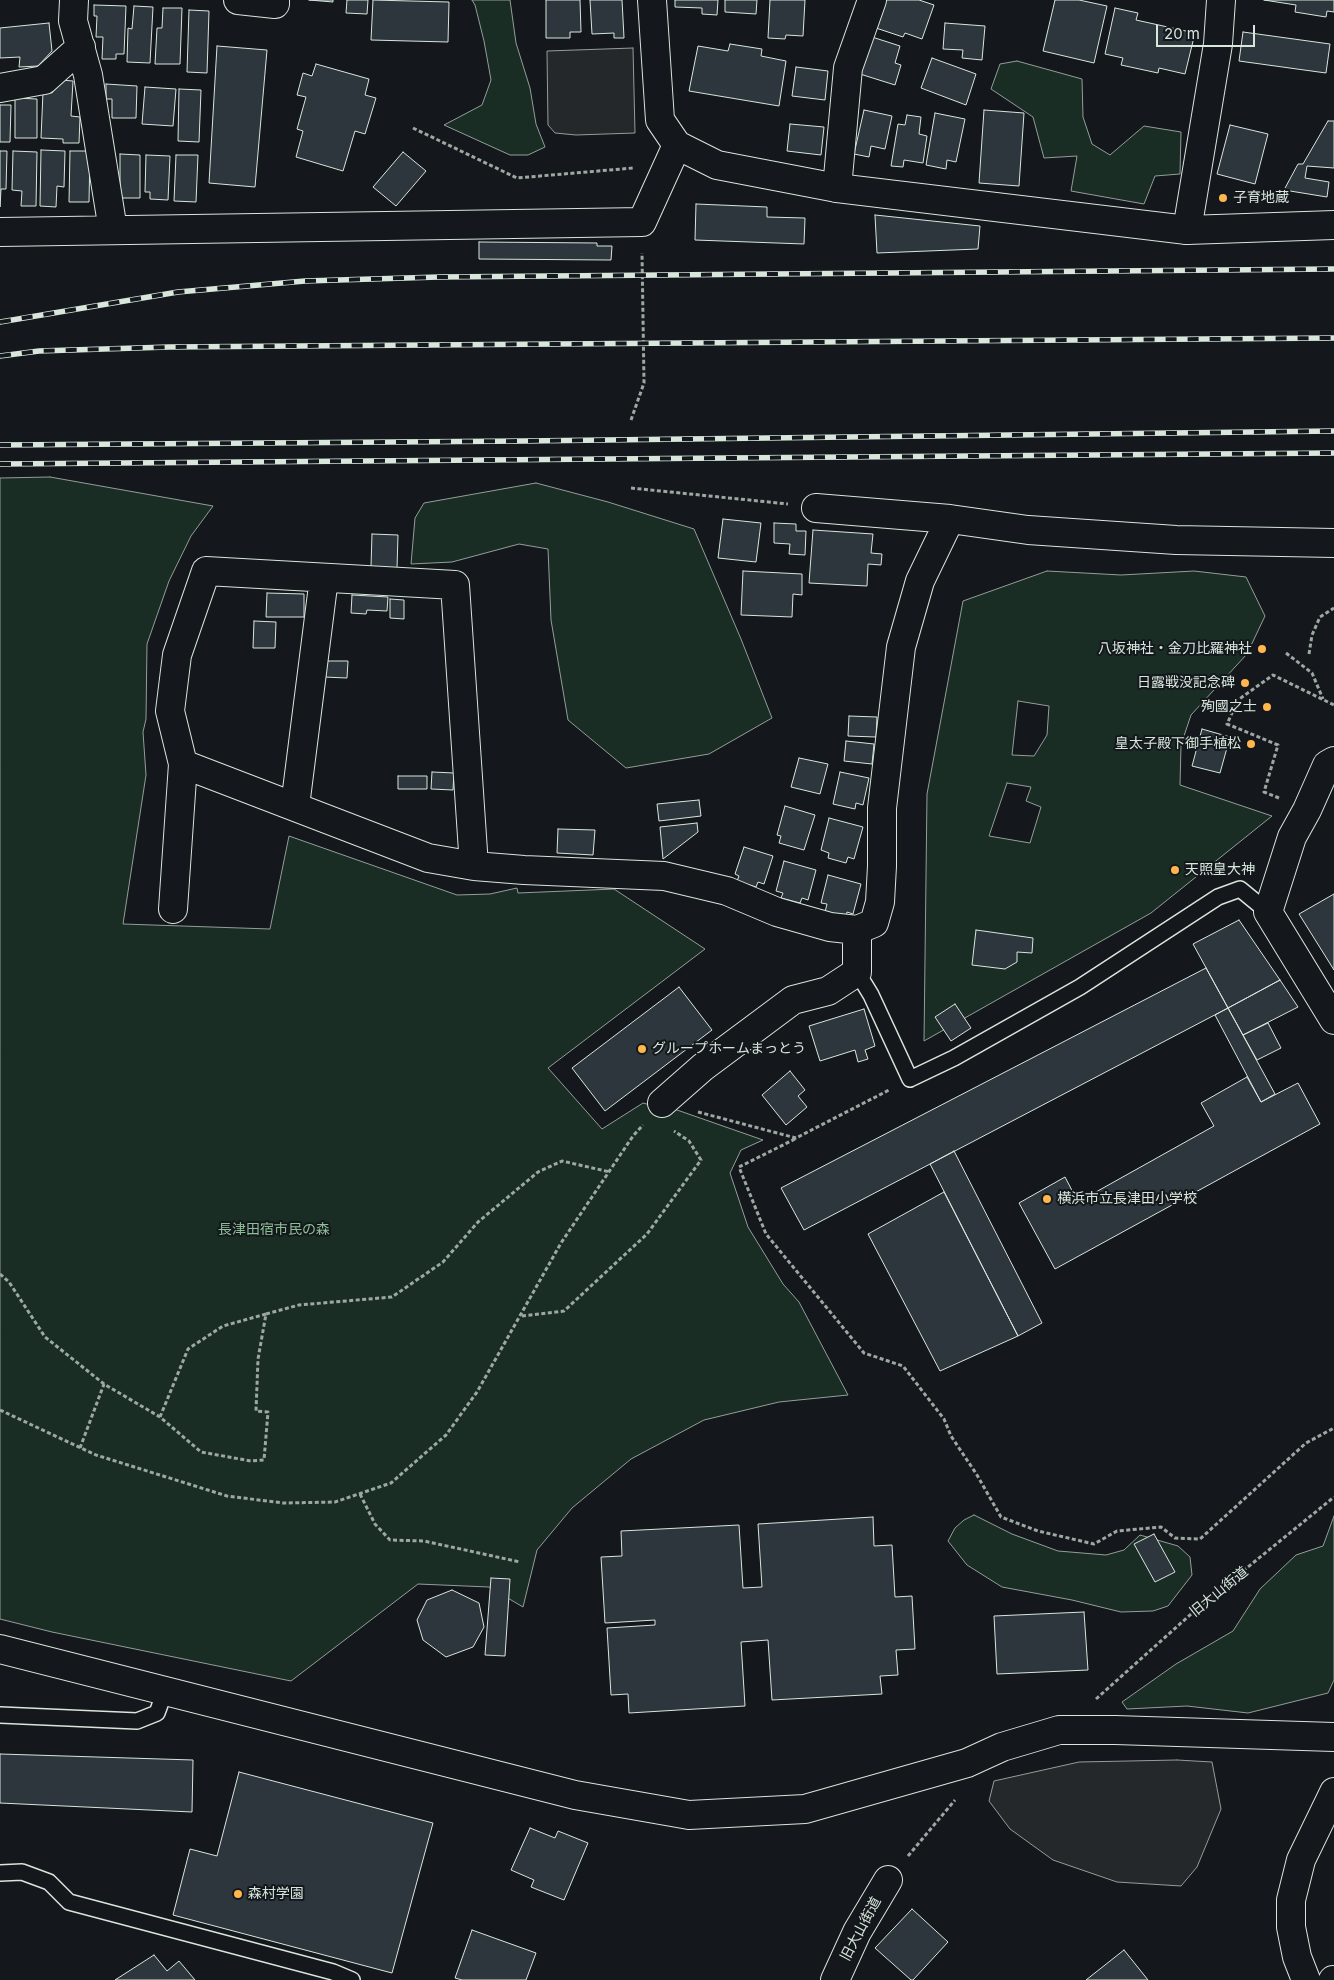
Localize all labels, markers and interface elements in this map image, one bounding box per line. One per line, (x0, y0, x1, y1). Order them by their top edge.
scale bar (1159, 15, 1258, 47)
text: 20 m (1164, 24, 1200, 43)
place label: 子育地蔵 (1233, 190, 1289, 206)
marker: 子育地蔵 (1217, 192, 1229, 204)
place label: 八坂神社・金刀比羅神社 (1098, 641, 1252, 657)
marker: 八坂神社・金刀比羅神社 (1256, 643, 1268, 655)
place label: 日露戦没記念碑 (1137, 675, 1235, 691)
marker: 日露戦没記念碑 (1239, 677, 1251, 689)
place label: 殉國之士 (1201, 699, 1257, 715)
marker: 殉國之士 (1261, 701, 1273, 713)
place label: 皇太子殿下御手植松 (1115, 736, 1241, 752)
marker: 皇太子殿下御手植松 (1245, 738, 1257, 750)
place label: 天照皇大神 (1185, 862, 1255, 878)
marker: 天照皇大神 (1169, 864, 1181, 876)
place label: グループホームまっとう (652, 1041, 806, 1057)
marker: グループホームまっとう (636, 1043, 648, 1055)
place label: 横浜市立長津田小学校 (1057, 1191, 1197, 1207)
marker: 横浜市立長津田小学校 (1041, 1193, 1053, 1205)
park label: 長津田宿市民の森 (218, 1222, 330, 1238)
street label: 旧大山街道 (1187, 1563, 1251, 1621)
place label: 森村学園 (248, 1886, 304, 1902)
marker: 森村学園 (232, 1888, 244, 1900)
street label: 旧大山街道 (837, 1894, 885, 1964)

